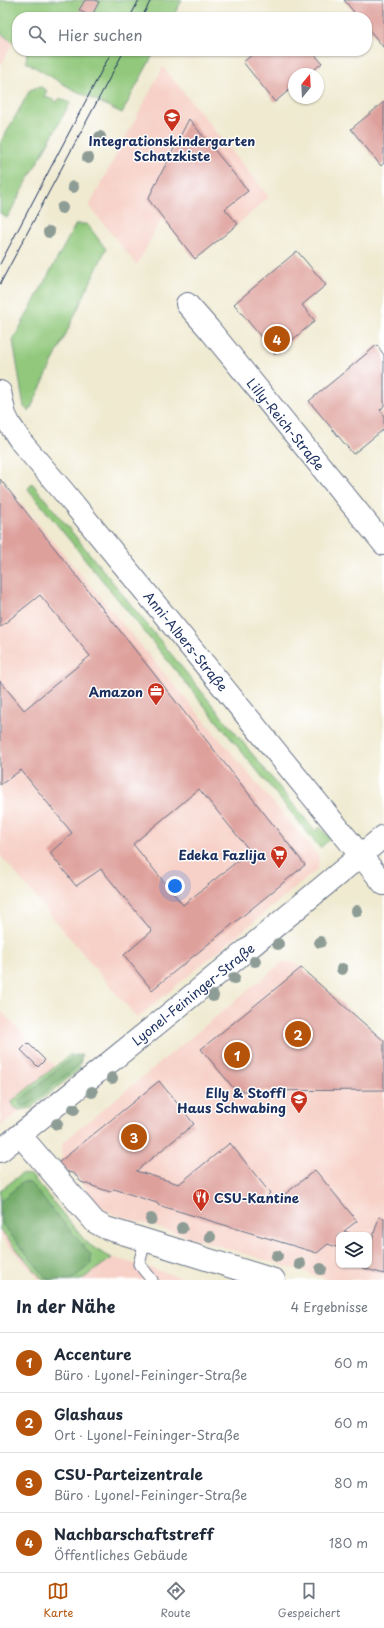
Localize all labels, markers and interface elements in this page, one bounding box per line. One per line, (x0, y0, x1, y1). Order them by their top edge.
search box (12, 12, 372, 56)
icon: search (26, 23, 48, 45)
text: Hier suchen (58, 23, 143, 46)
north arrow (288, 68, 324, 104)
school or university icon: Integrationskindergarten Schatzkiste (162, 107, 182, 132)
place label: Integrationskindergarten Schatzkiste (89, 131, 255, 165)
pin: 4 (264, 324, 290, 354)
street label: Lilly-Reich-Straße (243, 374, 329, 474)
street label: Anni-Albers-Straße (140, 587, 232, 695)
office icon: Amazon (146, 681, 166, 706)
place label: Amazon (89, 682, 143, 701)
supermarket icon: Edeka Fazlija (269, 844, 289, 869)
place label: Edeka Fazlija (178, 845, 266, 864)
your location (165, 876, 185, 896)
street label: Lyonel-Feininger-Straße (128, 938, 258, 1050)
pin: 2 (285, 1019, 311, 1049)
pin: 1 (224, 1040, 250, 1070)
place label: Elly & Stoffl Haus Schwabing (177, 1083, 286, 1117)
school or university icon: Elly & Stoffl Haus Schwabing (289, 1089, 309, 1114)
pin: 3 (121, 1122, 147, 1152)
restaurant icon: CSU-Kantine (191, 1187, 211, 1212)
place label: CSU-Kantine (214, 1188, 300, 1207)
map controls (336, 1232, 372, 1268)
button: layers (336, 1232, 372, 1268)
text: In der Nähe (16, 1293, 115, 1319)
text: 4 Ergebnisse (291, 1297, 368, 1316)
text: Accenture (54, 1342, 132, 1365)
text: 1 (26, 1353, 32, 1372)
text: 60 m (334, 1353, 368, 1372)
text: Büro · Lyonel-Feininger-Straße (54, 1365, 247, 1384)
text: Glashaus (54, 1402, 123, 1425)
text: 2 (24, 1413, 34, 1432)
text: 60 m (334, 1413, 368, 1432)
text: Ort · Lyonel-Feininger-Straße (54, 1425, 240, 1444)
text: CSU-Parteizentrale (54, 1462, 203, 1485)
text: 3 (25, 1473, 33, 1492)
text: 80 m (334, 1473, 368, 1492)
text: Büro · Lyonel-Feininger-Straße (54, 1485, 247, 1504)
text: Nachbarschaftstreff (54, 1522, 214, 1545)
text: 4 (25, 1533, 33, 1552)
text: 180 m (329, 1533, 368, 1552)
text: Öffentliches Gebäude (54, 1545, 188, 1564)
tab: Karte (44, 1580, 73, 1621)
tab: Route (161, 1580, 191, 1621)
tab: Gespeichert (278, 1580, 340, 1621)

